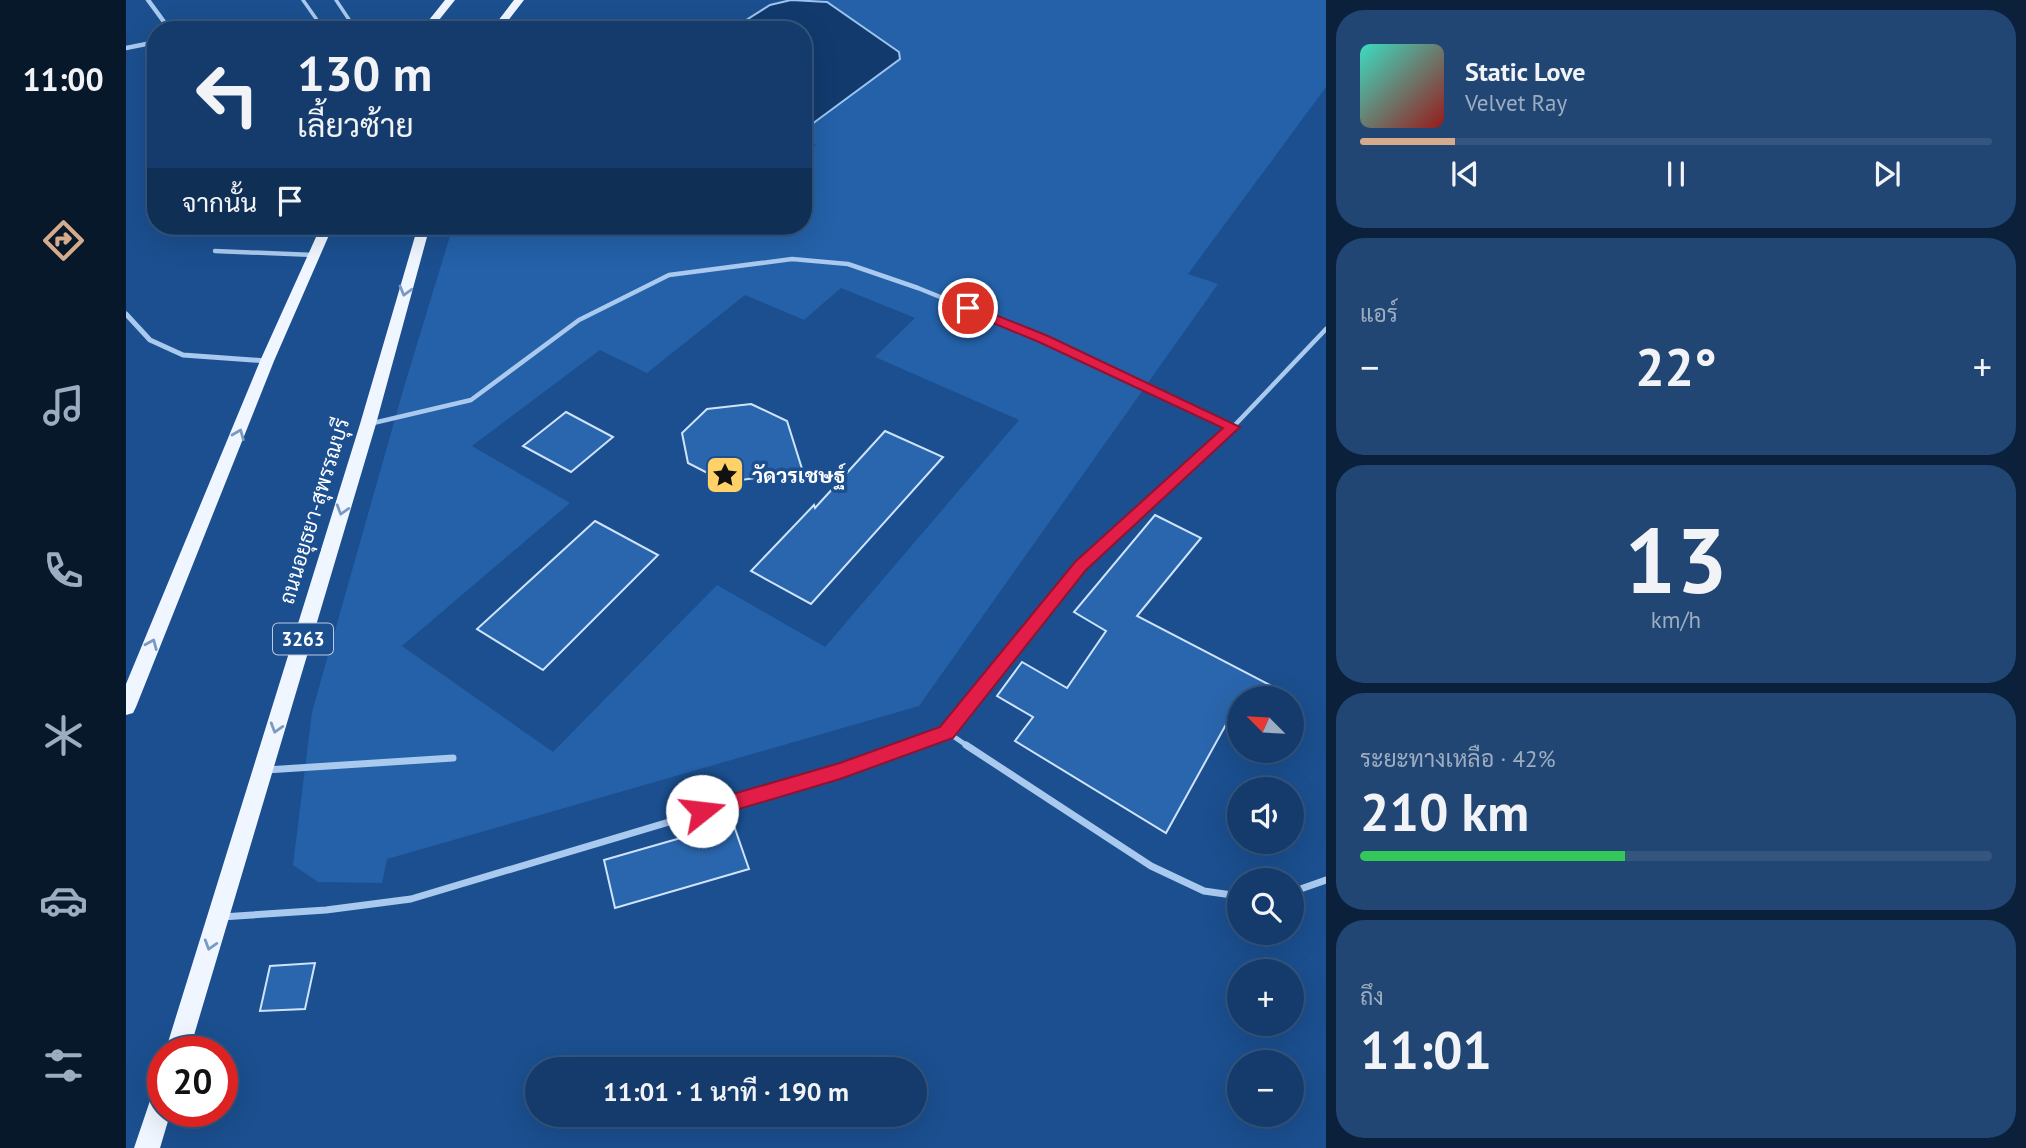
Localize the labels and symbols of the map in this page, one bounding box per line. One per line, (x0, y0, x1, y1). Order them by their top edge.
pin (938, 278, 998, 338)
one-way arrow (399, 285, 414, 297)
street label: ถนนอยุธยา-สุพรรณบุรี (273, 415, 356, 608)
one-way arrow (231, 429, 245, 441)
place icon: วัดวรเชษฐ์ (704, 454, 746, 496)
place label: วัดวรเชษฐ์ (752, 462, 847, 490)
one-way arrow (335, 504, 350, 516)
road number: 3263 (273, 624, 333, 654)
one-way arrow (144, 639, 158, 651)
north arrow (1227, 686, 1304, 763)
one-way arrow (269, 721, 284, 733)
position arrow (665, 774, 739, 848)
one-way arrow (204, 939, 219, 951)
speed limit sign: 20 (147, 1036, 238, 1127)

